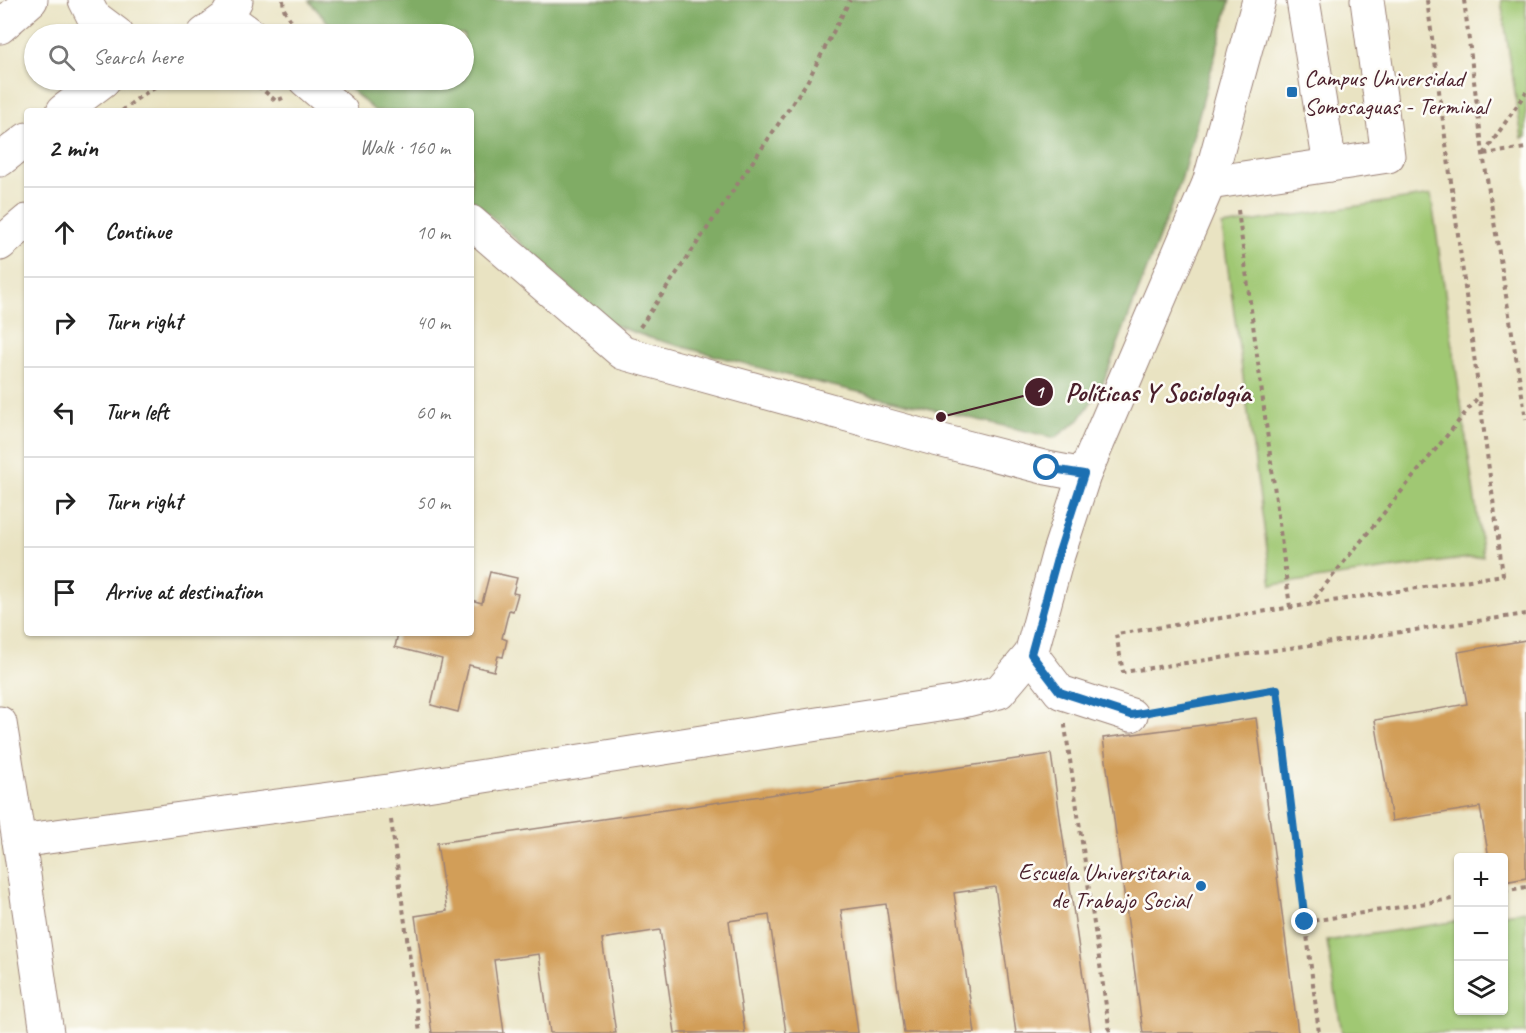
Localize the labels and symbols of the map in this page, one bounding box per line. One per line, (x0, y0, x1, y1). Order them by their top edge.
place label: Campus Universidad Somosaguas - Terminal (1304, 63, 1492, 121)
marker: Campus Universidad Somosaguas - Terminal (1285, 85, 1299, 99)
callout: Políticas Y Sociología (1024, 370, 1263, 414)
text: Políticas Y Sociología (1065, 376, 1253, 409)
text: 1 (1035, 381, 1045, 403)
route start (1033, 454, 1059, 480)
place label: Escuela Universitaria de Trabajo Social (1018, 857, 1193, 915)
marker: Escuela Universitaria de Trabajo Social (1194, 879, 1208, 893)
route end (1291, 908, 1317, 934)

